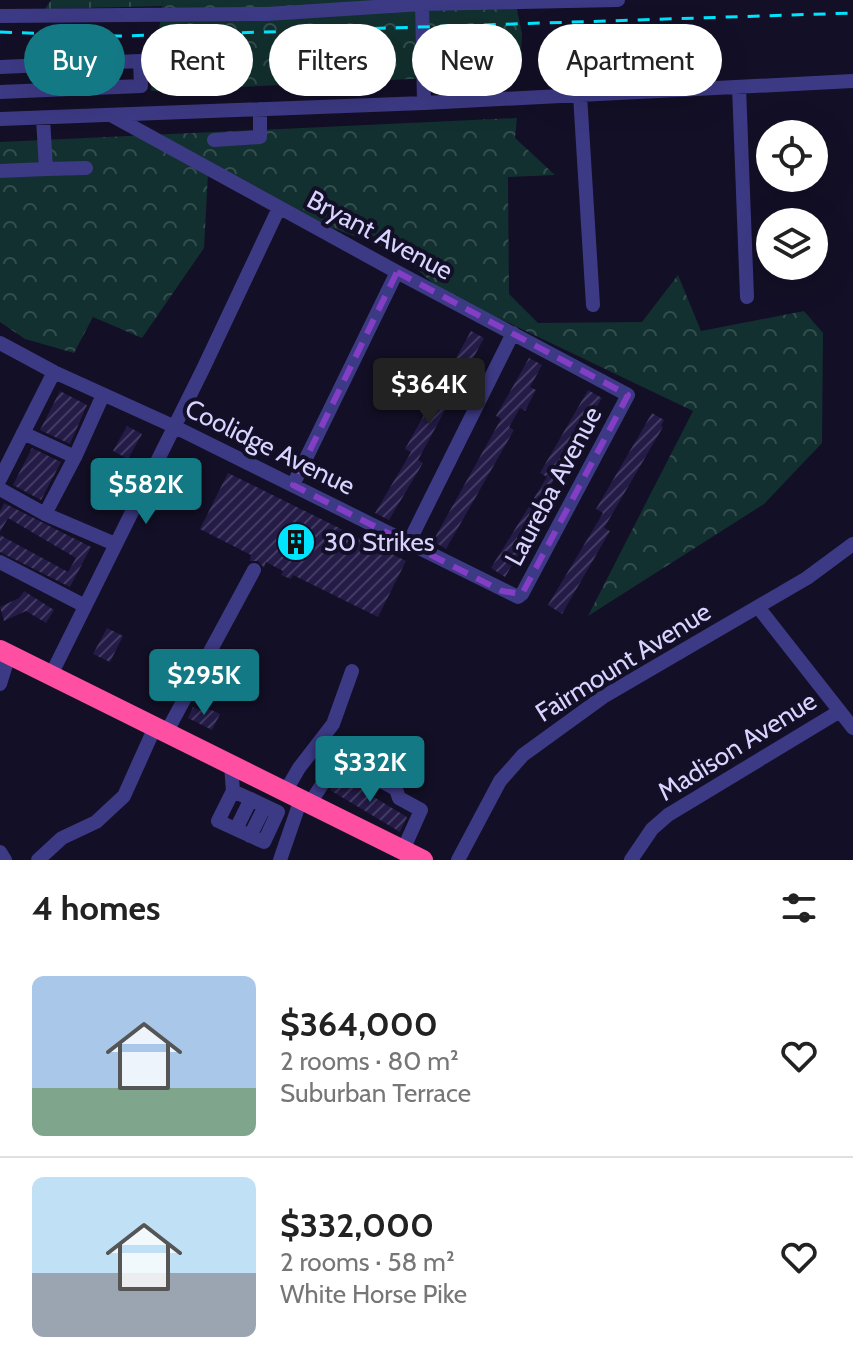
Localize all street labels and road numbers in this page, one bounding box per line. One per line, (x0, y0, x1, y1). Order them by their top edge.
street label: Bryant Avenue (302, 183, 458, 287)
street label: Coolidge Avenue (180, 392, 360, 502)
street label: Laureba Avenue (498, 401, 608, 571)
street label: Fairmount Avenue (530, 595, 716, 729)
street label: Madison Avenue (652, 684, 822, 808)

